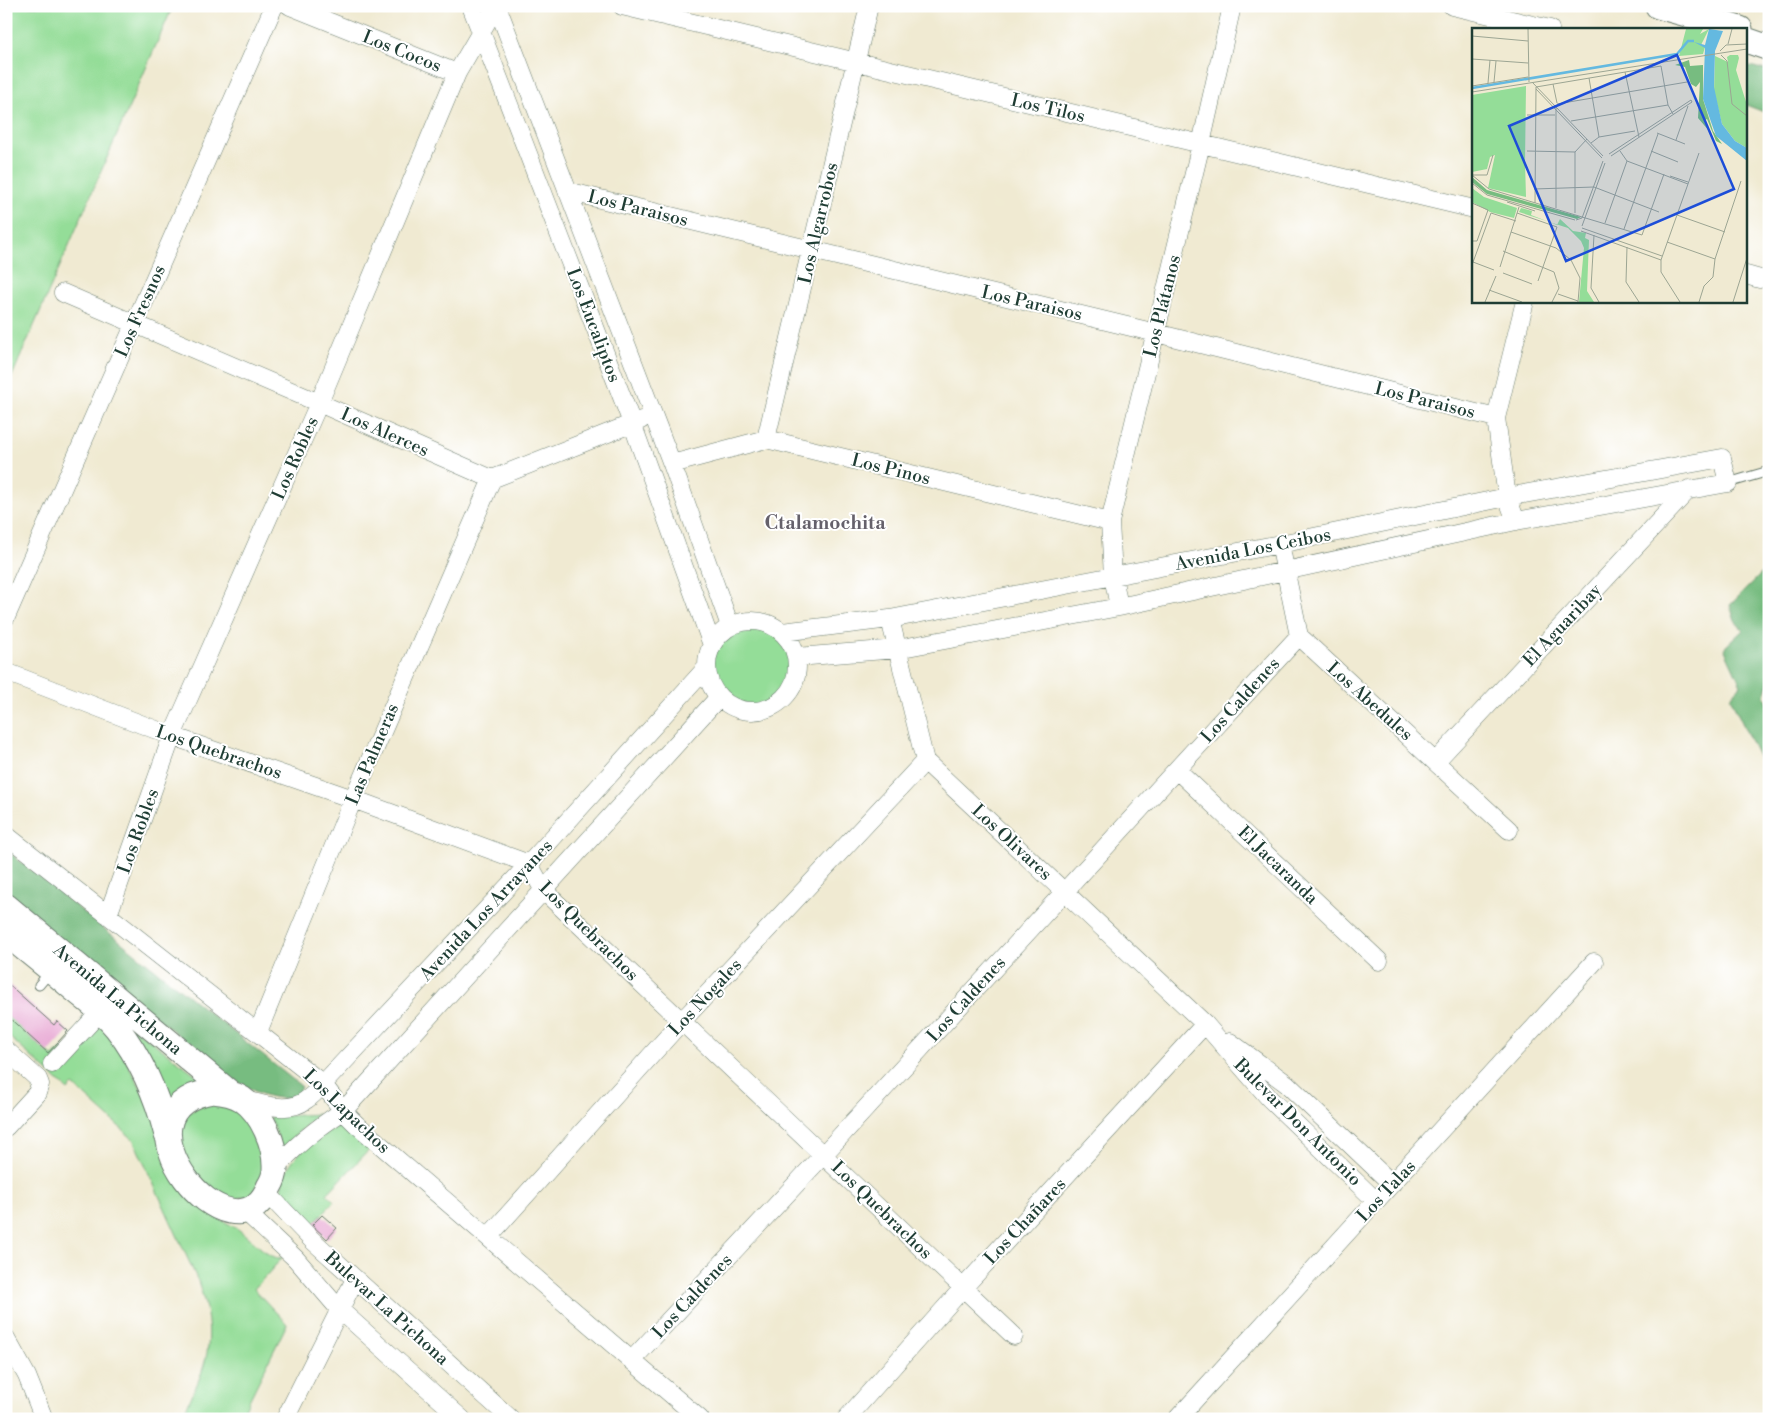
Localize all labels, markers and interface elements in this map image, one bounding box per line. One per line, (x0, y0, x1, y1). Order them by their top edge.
street label: Los Cocos (359, 25, 445, 78)
inset map (1472, 28, 1748, 302)
street label: Los Tilos (1009, 89, 1087, 128)
street label: Los Algarrobos (793, 160, 844, 286)
street label: Los Paraisos (585, 185, 691, 232)
street label: Los Plátanos (1139, 252, 1186, 360)
street label: Los Fresnos (110, 261, 171, 361)
street label: Los Eucaliptos (561, 265, 626, 386)
street label: Los Paraisos (979, 281, 1085, 326)
street label: Los Paraisos (1372, 377, 1478, 424)
street label: Los Alerces (337, 403, 433, 462)
street label: Los Robles (267, 413, 324, 503)
street label: Los Pinos (849, 449, 933, 490)
district label: Ctalamochita (764, 511, 886, 535)
street label: Avenida Los Ceibos (1172, 523, 1333, 576)
street label: El Aguaribay (1518, 579, 1607, 672)
street label: Los Caldenes (1196, 653, 1285, 748)
street label: Los Abedules (1322, 657, 1417, 746)
street label: Las Palmeras (341, 700, 404, 808)
street label: Los Quebrachos (153, 720, 285, 785)
street label: Los Robles (113, 786, 164, 877)
street label: Los Olivares (967, 799, 1057, 885)
street label: El Jacaranda (1233, 821, 1323, 910)
street label: Avenida Los Arrayanes (414, 835, 558, 987)
street label: Los Quebrachos (534, 877, 643, 986)
street label: Avenida La Pichona (48, 938, 188, 1061)
street label: Los Caldenes (922, 952, 1011, 1047)
street label: Los Nogales (664, 954, 747, 1041)
street label: Bulevar Don Antonio (1228, 1053, 1366, 1191)
street label: Los Lapachos (298, 1064, 395, 1159)
street label: Los Talas (1352, 1155, 1421, 1227)
street label: Los Quebrachos (826, 1156, 937, 1264)
street label: Los Chañares (979, 1173, 1071, 1270)
street label: Bulevar La Pichona (319, 1246, 454, 1371)
street label: Los Caldenes (647, 1249, 737, 1343)

